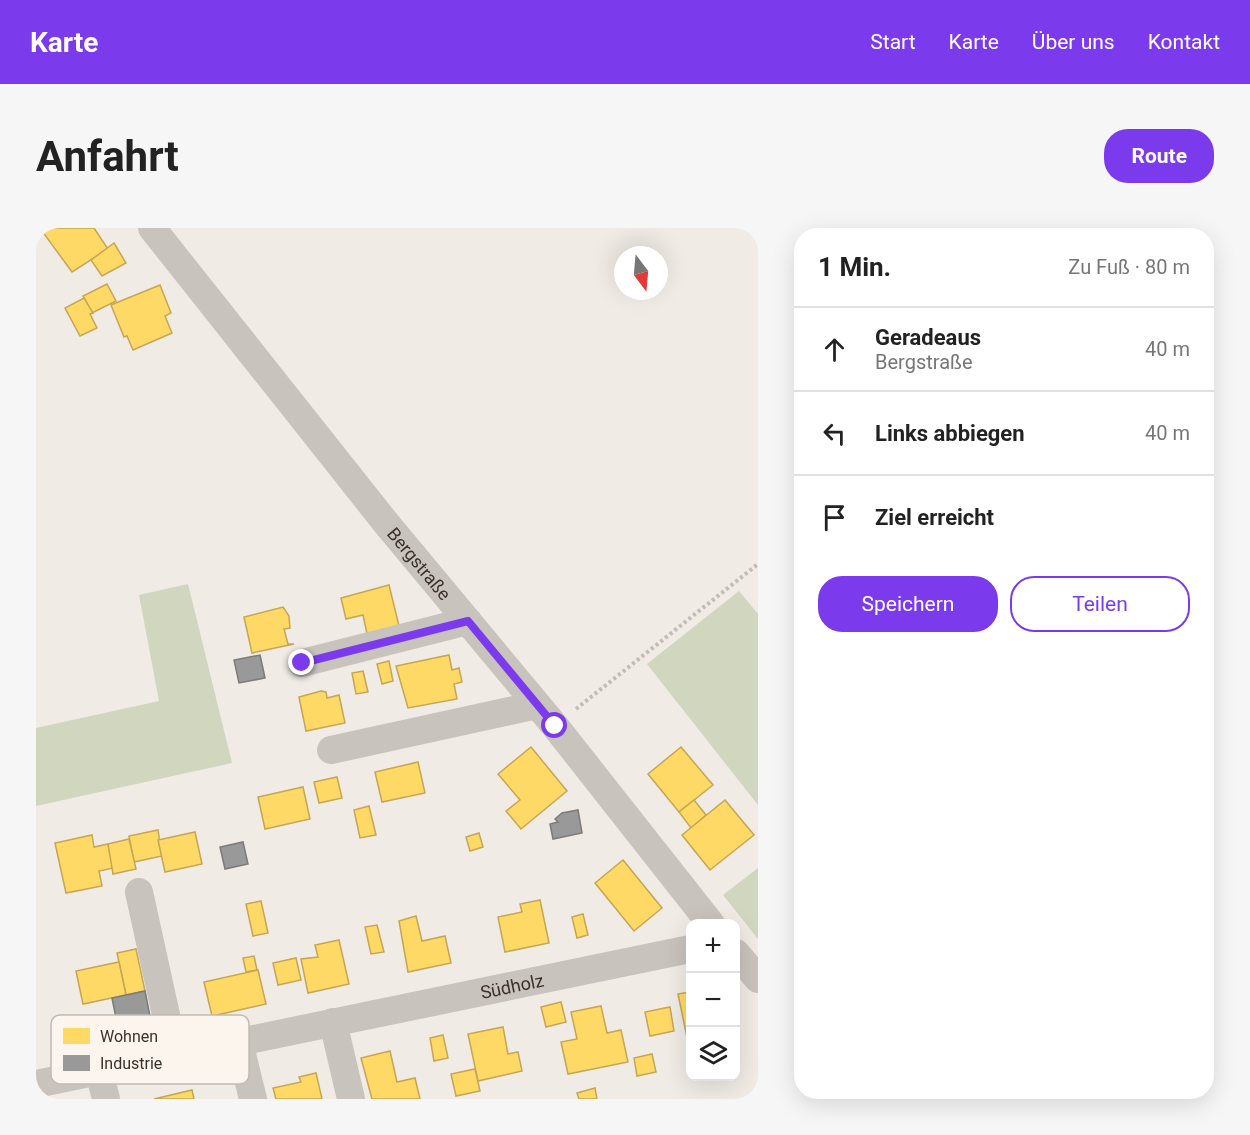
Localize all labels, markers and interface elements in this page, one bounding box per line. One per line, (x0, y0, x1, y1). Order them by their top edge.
text: Karte (30, 26, 98, 59)
text: Start (870, 30, 916, 54)
text: Karte (949, 30, 999, 54)
text: Über uns (1032, 30, 1115, 54)
text: Kontakt (1148, 30, 1220, 54)
button: Route (1104, 129, 1214, 183)
text: Anfahrt (36, 132, 179, 181)
north arrow (614, 246, 668, 300)
text: 1 Min. (818, 252, 891, 282)
text: Zu Fuß · 80 m (1068, 255, 1190, 279)
text: Geradeaus (875, 325, 981, 350)
icon: ahead (818, 333, 851, 366)
text: 40 m (1145, 337, 1190, 361)
text: Bergstraße (875, 350, 973, 374)
icon: left (818, 417, 851, 450)
text: Links abbiegen (875, 421, 1025, 446)
text: 40 m (1145, 421, 1190, 445)
icon: arrive (818, 501, 851, 534)
text: Ziel erreicht (875, 505, 994, 530)
street label: Bergstraße (383, 523, 456, 604)
button: Speichern (818, 576, 998, 632)
button: Teilen (1010, 576, 1190, 632)
route end (288, 649, 314, 675)
route start (541, 712, 567, 738)
map controls (686, 919, 740, 1081)
button: + (686, 919, 740, 973)
street label: Südholz (478, 969, 546, 1003)
button: − (686, 973, 740, 1027)
legend (51, 1015, 249, 1084)
text: Wohnen (100, 1027, 158, 1046)
button: layers (686, 1027, 740, 1081)
text: Industrie (100, 1054, 162, 1073)

